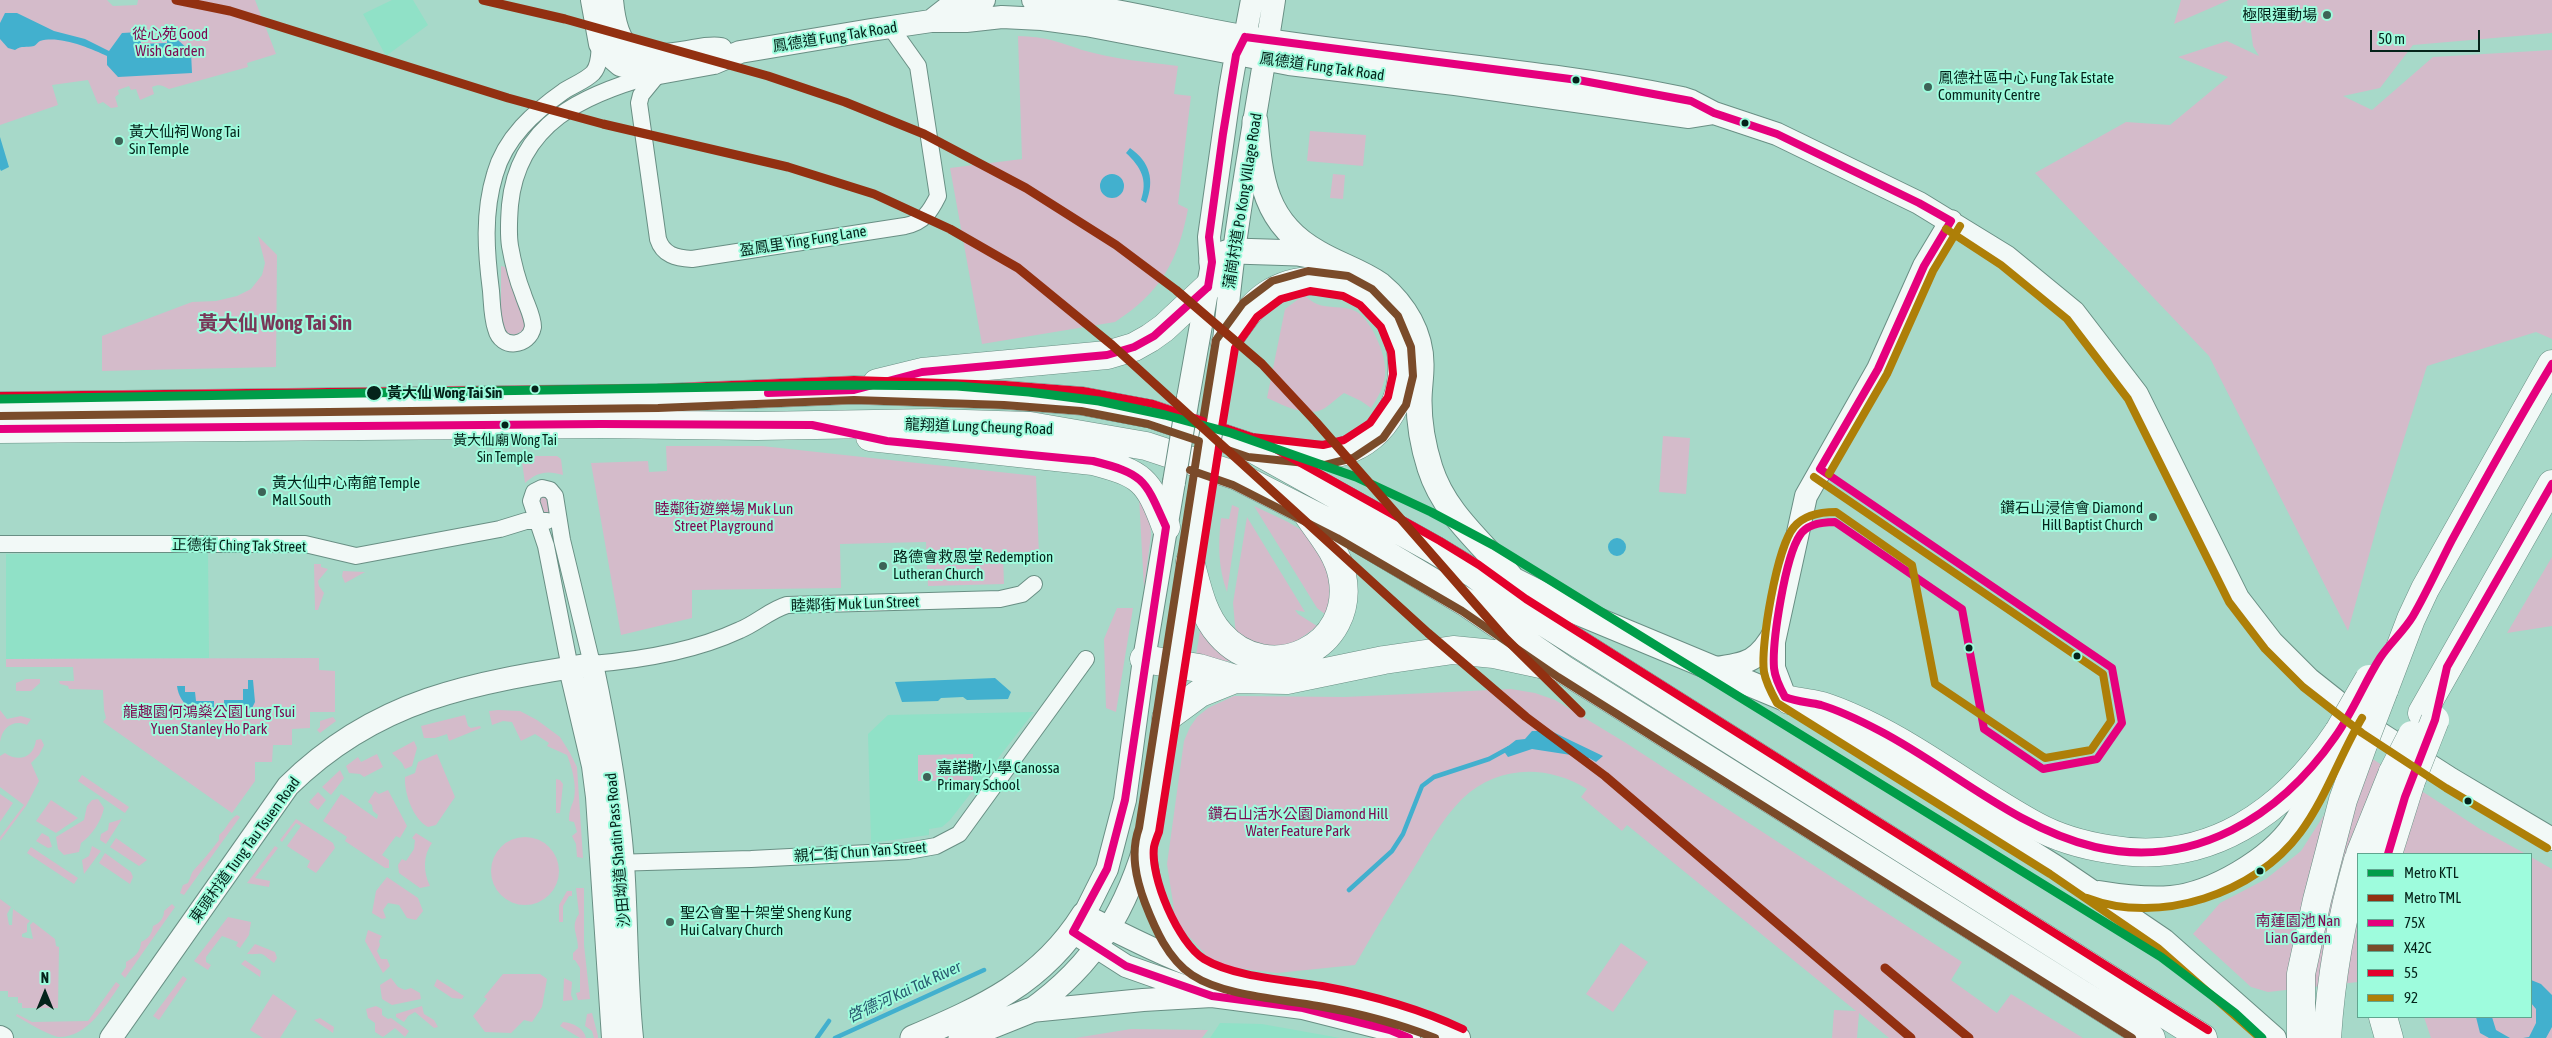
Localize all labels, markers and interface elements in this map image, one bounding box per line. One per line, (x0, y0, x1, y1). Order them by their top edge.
place label: 極限運動場 (2242, 6, 2317, 24)
marker: 極限運動場 (2321, 9, 2333, 21)
street label: 鳳德道 Fung Tak Road (771, 18, 899, 56)
scale bar (2372, 20, 2482, 52)
park label: 從心苑 Good Wish Garden (132, 25, 208, 60)
text: 50 m (2378, 30, 2405, 47)
street label: 鳳德道 Fung Tak Road (1258, 49, 1386, 85)
place label: 鳳德社區中心 Fung Tak Estate Community Centre (1938, 69, 2114, 104)
unlabelled marker (1571, 75, 1581, 85)
marker: 鳳德社區中心 Fung Tak Estate Community Centre (1922, 81, 1934, 93)
street label: 蒲崗村道 Po Kong Village Road (1220, 112, 1266, 290)
unlabelled marker (1740, 118, 1750, 128)
place label: 黃大仙祠 Wong Tai Sin Temple (129, 123, 240, 158)
marker: 黃大仙祠 Wong Tai Sin Temple (113, 135, 125, 147)
street label: 盈鳳里 Ying Fung Lane (738, 222, 868, 260)
district label: 黃大仙 Wong Tai Sin (198, 312, 352, 336)
marker: 黃大仙 Wong Tai Sin (365, 384, 383, 402)
place label: 黃大仙 Wong Tai Sin (387, 384, 502, 402)
unlabelled marker (530, 384, 540, 394)
street label: 龍翔道 Lung Cheung Road (905, 415, 1053, 439)
marker: 黃大仙廟 Wong Tai Sin Temple (500, 420, 510, 430)
place label: 黃大仙廟 Wong Tai Sin Temple (453, 433, 557, 466)
place label: 黃大仙中心南館 Temple Mall South (272, 474, 420, 509)
marker: 黃大仙中心南館 Temple Mall South (256, 486, 268, 498)
place label: 鑽石山浸信會 Diamond Hill Baptist Church (2000, 499, 2143, 534)
park label: 睦鄰街遊樂場 Muk Lun Street Playground (655, 500, 793, 535)
marker: 鑽石山浸信會 Diamond Hill Baptist Church (2147, 511, 2159, 523)
street label: 正德街 Ching Tak Street (172, 536, 306, 556)
place label: 路德會救恩堂 Redemption Lutheran Church (893, 548, 1053, 583)
marker: 路德會救恩堂 Redemption Lutheran Church (877, 560, 889, 572)
street label: 睦鄰街 Muk Lun Street (791, 593, 919, 615)
unlabelled marker (1964, 643, 1974, 653)
unlabelled marker (2072, 651, 2082, 661)
park label: 龍趣園何鴻燊公園 Lung Tsui Yuen Stanley Ho Park (123, 703, 295, 738)
place label: 嘉諾撒小學 Canossa Primary School (937, 759, 1060, 794)
marker: 嘉諾撒小學 Canossa Primary School (921, 771, 933, 783)
street label: 沙田坳道 Shatin Pass Road (602, 772, 634, 928)
street label: 東頭村道 Tung Tau Tsuen Road (186, 774, 304, 926)
unlabelled marker (2463, 796, 2473, 806)
park label: 鑽石山活水公園 Diamond Hill Water Feature Park (1208, 805, 1388, 840)
street label: 親仁街 Chun Yan Street (793, 838, 927, 866)
legend (2357, 853, 2532, 1018)
text: Metro KTL (2404, 864, 2458, 881)
unlabelled marker (2255, 866, 2265, 876)
text: Metro TML (2404, 889, 2461, 906)
place label: 聖公會聖十架堂 Sheng Kung Hui Calvary Church (680, 904, 851, 939)
park label: 南蓮園池 Nan Lian Garden (2255, 912, 2341, 947)
text: 75X (2404, 914, 2425, 931)
marker: 聖公會聖十架堂 Sheng Kung Hui Calvary Church (664, 916, 676, 928)
text: X42C (2404, 939, 2432, 956)
water label: 啓德河 Kai Tak River (844, 957, 964, 1027)
text: 55 (2404, 964, 2418, 981)
north arrow (20, 968, 70, 1018)
text: N (41, 970, 49, 986)
text: 92 (2404, 989, 2418, 1006)

